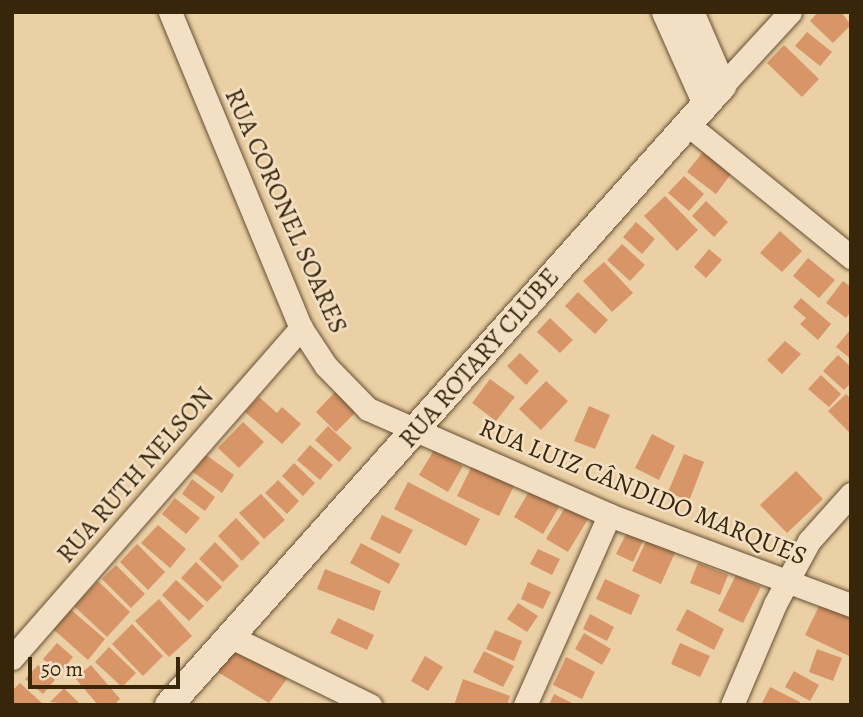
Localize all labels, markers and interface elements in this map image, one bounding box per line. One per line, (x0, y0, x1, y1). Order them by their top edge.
street label: RUA CORONEL SOARES (218, 84, 354, 338)
street label: RUA ROTARY CLUBE (392, 262, 566, 454)
street label: RUA RUTH NELSON (50, 381, 220, 569)
street label: RUA LUIZ CÂNDIDO MARQUES (475, 412, 811, 572)
scale bar (32, 644, 184, 688)
text: 50 m (41, 655, 83, 683)

